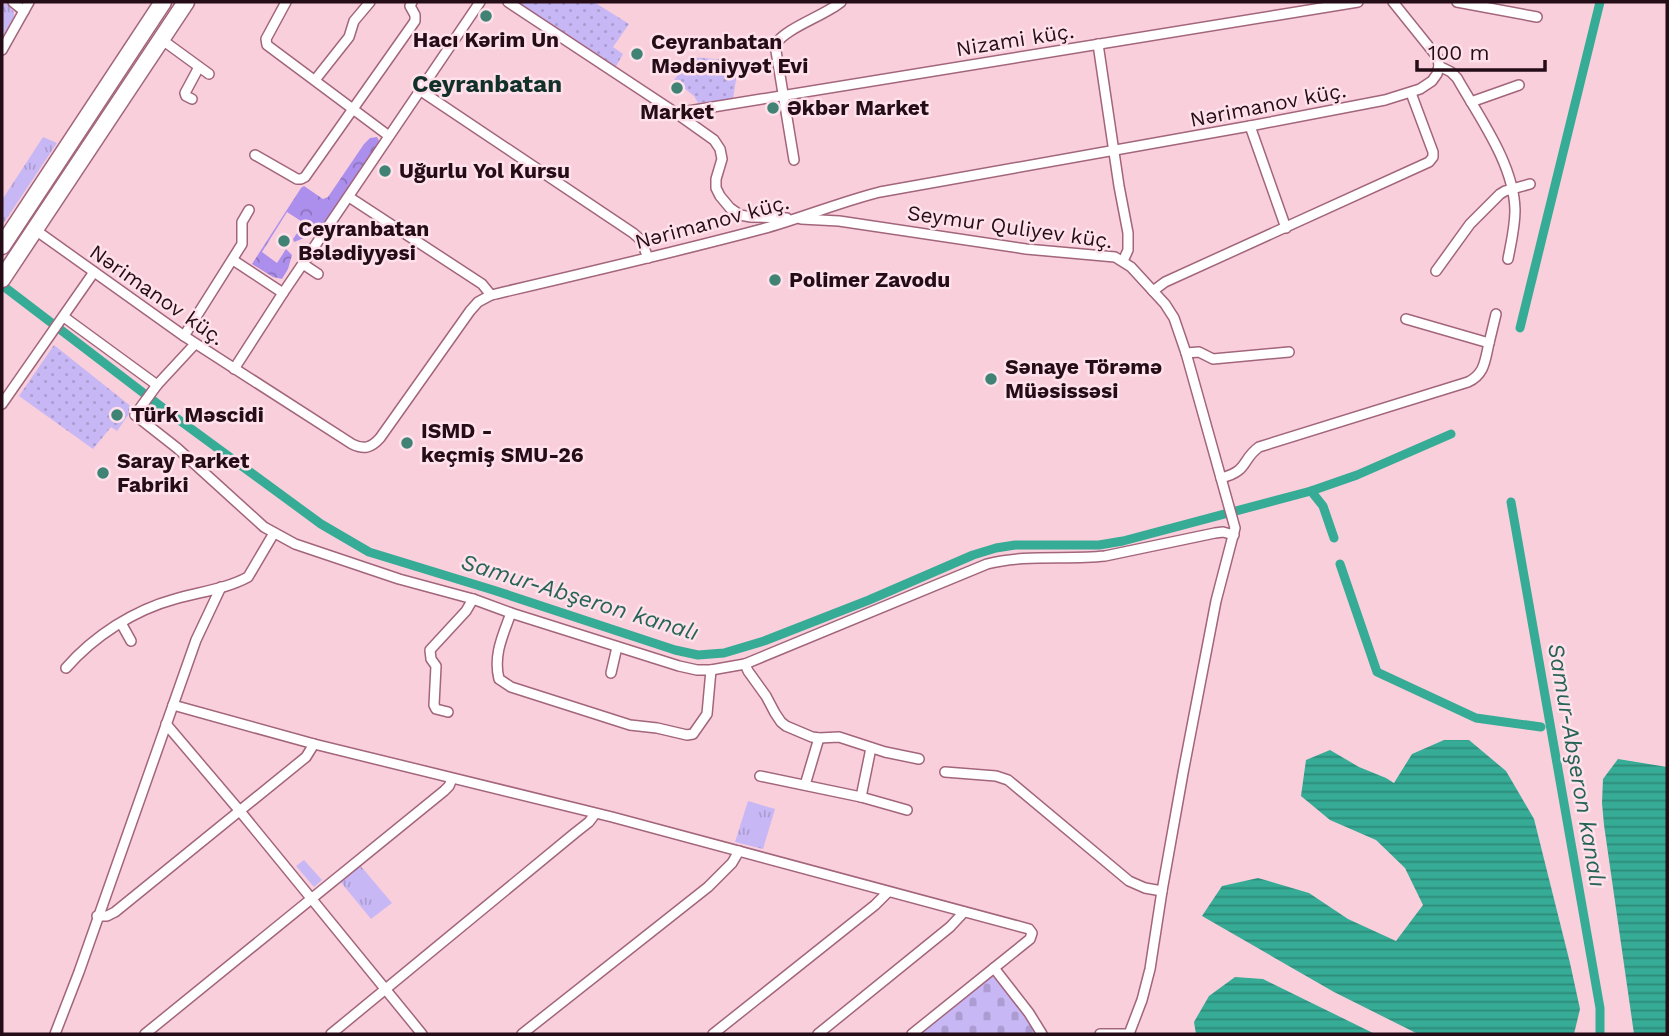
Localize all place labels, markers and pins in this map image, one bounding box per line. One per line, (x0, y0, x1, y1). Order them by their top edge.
marker: Hacı Kərim Un (478, 8, 494, 24)
place label: Hacı Kərim Un (413, 27, 559, 52)
place label: Ceyranbatan Mədəniyyət Evi (651, 29, 808, 78)
marker: Ceyranbatan Mədəniyyət Evi (629, 46, 645, 62)
marker: Market (669, 80, 685, 96)
place label: Əkbər Market (787, 95, 929, 120)
place label: Market (640, 99, 714, 124)
marker: Əkbər Market (765, 100, 781, 116)
place label: Uğurlu Yol Kursu (399, 158, 570, 183)
marker: Uğurlu Yol Kursu (377, 163, 393, 179)
place label: Ceyranbatan Bələdiyyəsi (298, 216, 429, 265)
marker: Ceyranbatan Bələdiyyəsi (276, 233, 292, 249)
place label: Polimer Zavodu (789, 267, 950, 292)
marker: Polimer Zavodu (767, 272, 783, 288)
place label: Sənaye Törəmə Müəsissəsi (1005, 354, 1162, 403)
marker: Sənaye Törəmə Müəsissəsi (983, 371, 999, 387)
place label: Türk Məscidi (131, 402, 264, 427)
marker: Türk Məscidi (109, 407, 125, 423)
place label: ISMD - keçmiş SMU-26 (421, 418, 584, 467)
marker: ISMD - keçmiş SMU-26 (399, 435, 415, 451)
place label: Saray Parket Fabriki (117, 448, 249, 497)
marker: Saray Parket Fabriki (95, 465, 111, 481)

